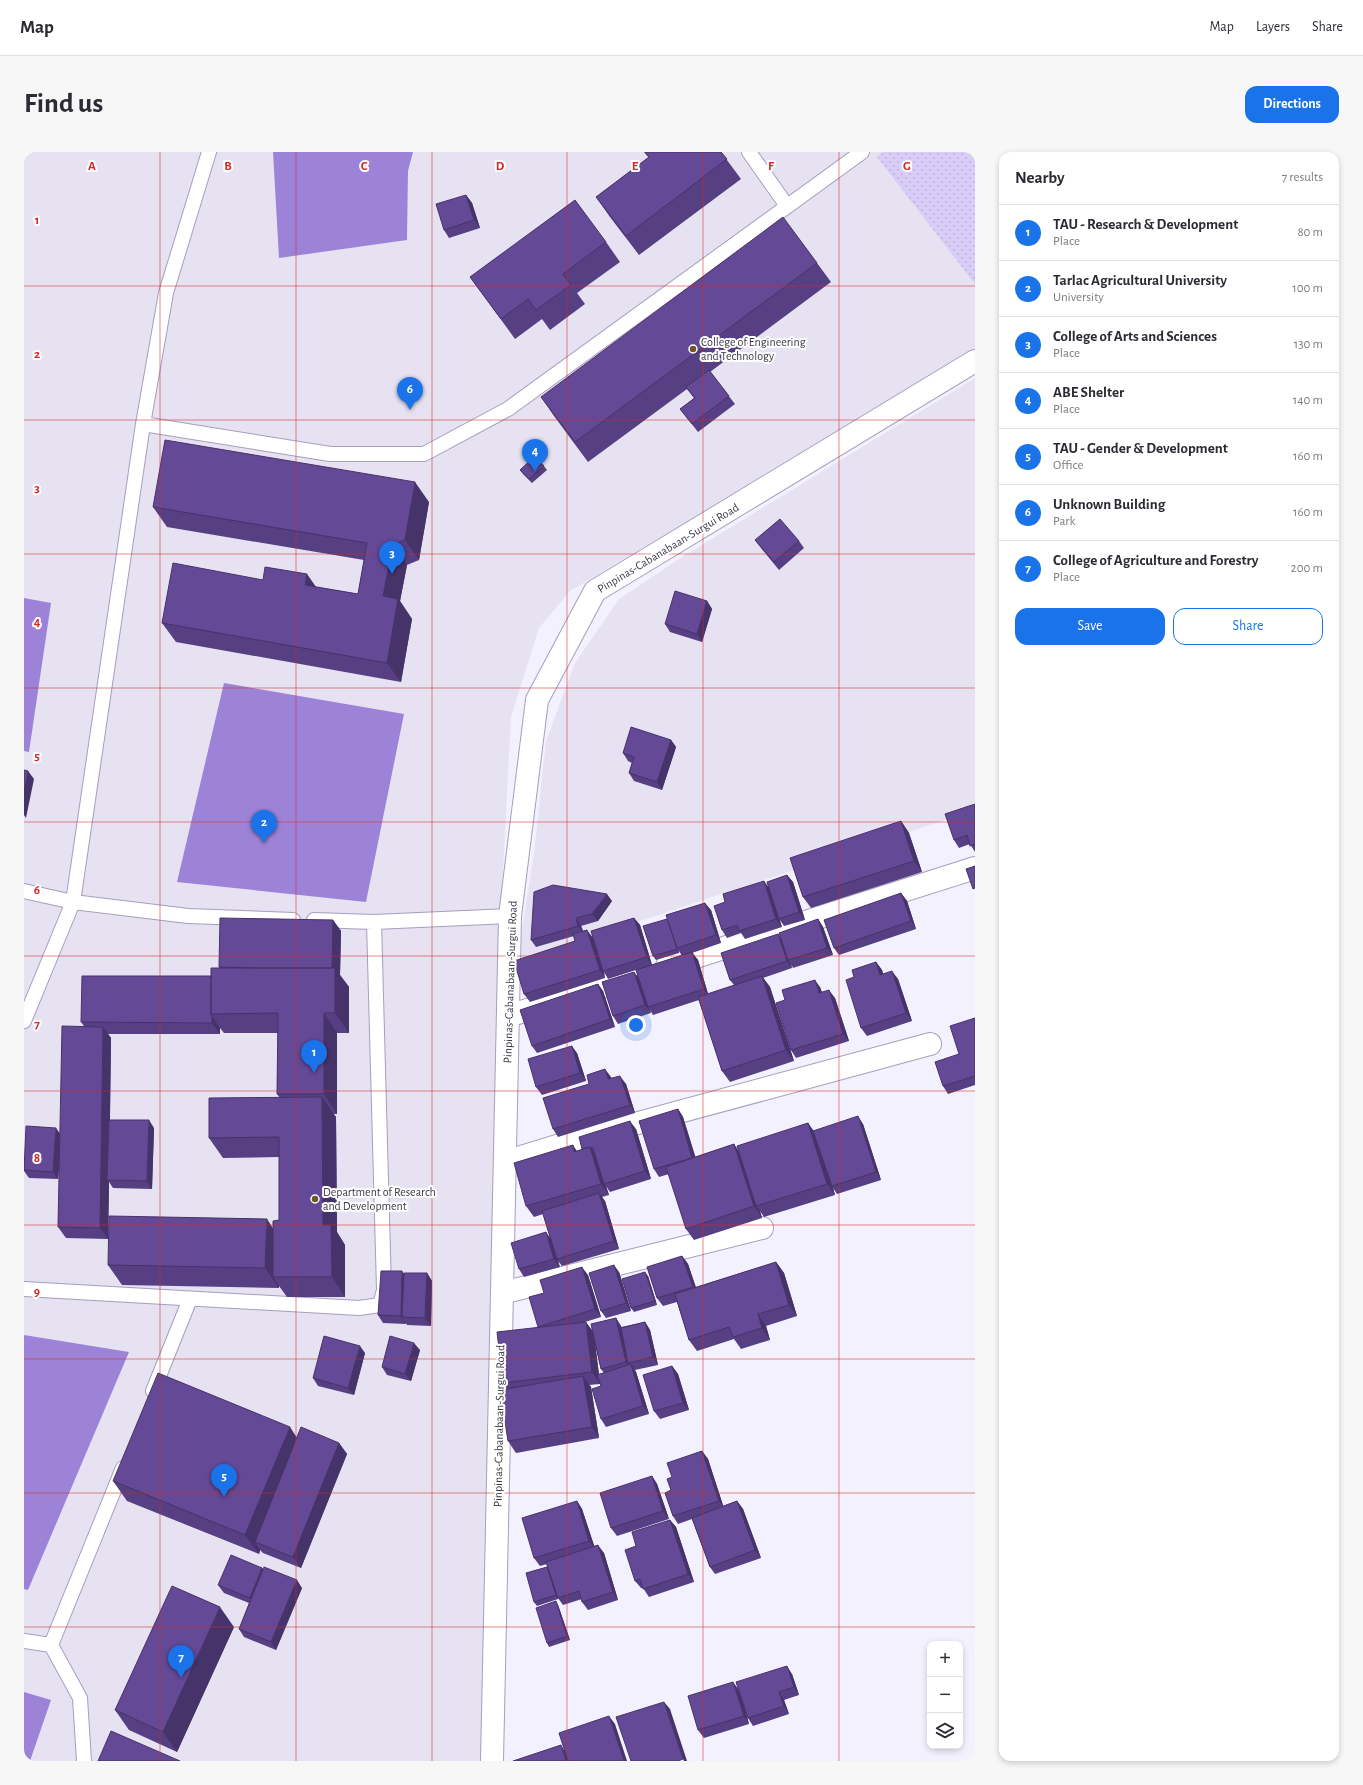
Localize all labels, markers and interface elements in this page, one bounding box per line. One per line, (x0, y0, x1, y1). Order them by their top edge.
text: Map (20, 18, 54, 37)
text: Map (1209, 20, 1234, 34)
text: Layers (1256, 20, 1290, 34)
text: Share (1312, 20, 1343, 34)
button: Directions (1245, 86, 1339, 123)
text: Find us (24, 90, 103, 118)
text: A (88, 160, 96, 173)
text: B (224, 160, 232, 173)
text: C (361, 160, 368, 173)
text: D (496, 160, 505, 173)
text: E (632, 160, 639, 173)
text: F (768, 160, 775, 173)
text: G (903, 160, 911, 173)
text: Nearby (1015, 169, 1065, 186)
text: 7 results (1282, 171, 1323, 184)
text: 1 (35, 214, 39, 227)
text: TAU - Research & Development (1053, 217, 1238, 232)
text: 1 (1026, 226, 1030, 239)
text: 80 m (1297, 226, 1323, 239)
text: Place (1053, 235, 1080, 248)
text: Tarlac Agricultural University (1053, 273, 1227, 288)
text: 2 (1025, 282, 1031, 295)
text: 100 m (1292, 282, 1323, 295)
text: University (1053, 291, 1104, 304)
text: College of Arts and Sciences (1053, 329, 1217, 344)
place label: College of Engineering and Technology (701, 336, 806, 363)
text: 3 (1025, 338, 1031, 351)
text: 130 m (1294, 338, 1323, 351)
marker: College of Engineering and Technology (688, 344, 698, 354)
text: Place (1053, 347, 1080, 360)
text: 2 (34, 348, 40, 361)
pin: 6 (397, 377, 423, 410)
text: ABE Shelter (1053, 385, 1124, 400)
text: 4 (1025, 394, 1031, 407)
text: 140 m (1293, 394, 1323, 407)
text: Place (1053, 403, 1080, 416)
pin: 4 (522, 439, 548, 472)
text: TAU - Gender & Development (1053, 441, 1228, 456)
text: 5 (1025, 450, 1031, 463)
text: 160 m (1293, 450, 1323, 463)
text: Office (1053, 459, 1083, 472)
text: 3 (34, 482, 40, 495)
text: Unknown Building (1053, 497, 1165, 512)
street label: Pinpinas-Cabanabaan-Surgui Road (595, 501, 741, 595)
text: 6 (1025, 506, 1031, 519)
text: 160 m (1293, 506, 1323, 519)
text: Park (1053, 515, 1075, 528)
pin: 3 (379, 541, 405, 574)
text: College of Agriculture and Forestry (1053, 553, 1259, 568)
text: 7 (1025, 562, 1031, 575)
text: 200 m (1291, 562, 1323, 575)
text: Place (1053, 571, 1080, 584)
button: Save (1015, 608, 1165, 645)
button: Share (1173, 608, 1323, 645)
text: 4 (34, 616, 41, 629)
text: 5 (34, 750, 40, 763)
pin: 2 (251, 810, 277, 843)
text: 6 (34, 884, 40, 897)
street label: Pinpinas-Cabanabaan-Surgui Road (501, 901, 519, 1063)
your location (626, 1015, 646, 1035)
text: 7 (34, 1018, 40, 1031)
pin: 1 (301, 1040, 327, 1073)
text: 8 (34, 1152, 40, 1165)
place label: Department of Research and Development (323, 1186, 436, 1212)
marker: Department of Research and Development (310, 1194, 320, 1204)
text: 9 (34, 1286, 40, 1299)
street label: Pinpinas-Cabanabaan-Surgui Road (492, 1345, 506, 1507)
pin: 5 (211, 1464, 237, 1497)
map controls (927, 1641, 963, 1749)
button: + (927, 1641, 963, 1677)
pin: 7 (168, 1645, 194, 1678)
button: − (927, 1677, 963, 1713)
button: layers (927, 1713, 963, 1749)

